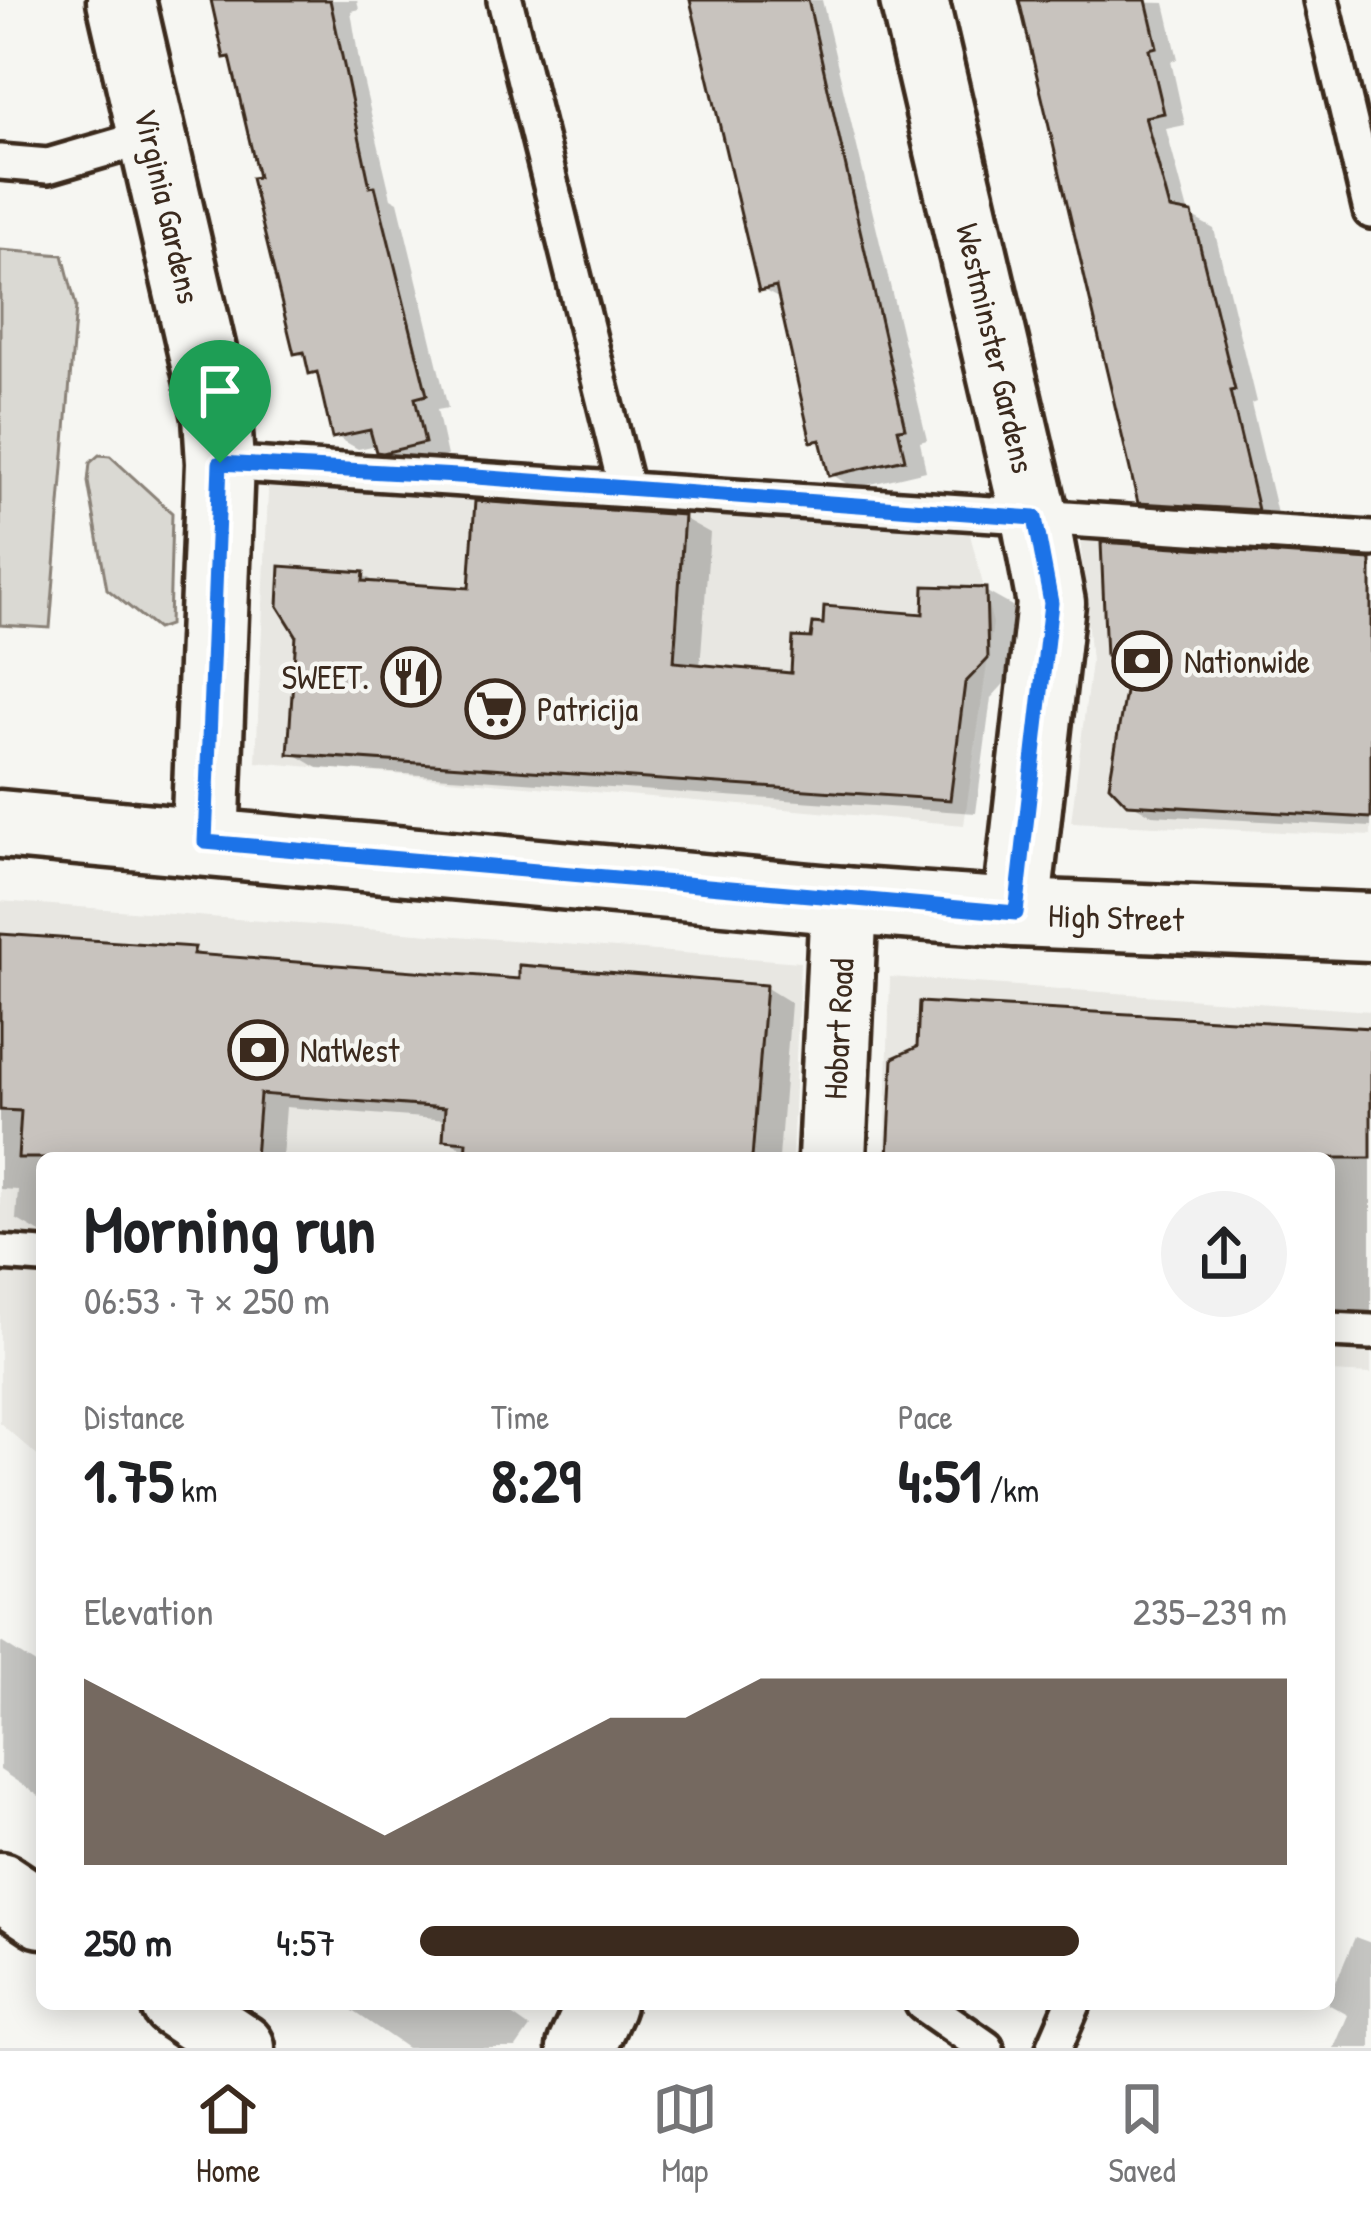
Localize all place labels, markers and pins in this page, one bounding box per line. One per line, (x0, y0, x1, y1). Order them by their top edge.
pin (169, 340, 271, 463)
bank icon: Nationwide (1111, 630, 1173, 692)
place label: Nationwide (1184, 639, 1310, 683)
restaurant icon: SWEET. (380, 646, 442, 708)
place label: SWEET. (282, 655, 369, 699)
supermarket icon: Patricija (464, 678, 526, 740)
place label: Patricija (537, 687, 638, 731)
bank icon: NatWest (227, 1019, 289, 1081)
place label: NatWest (300, 1028, 400, 1072)

